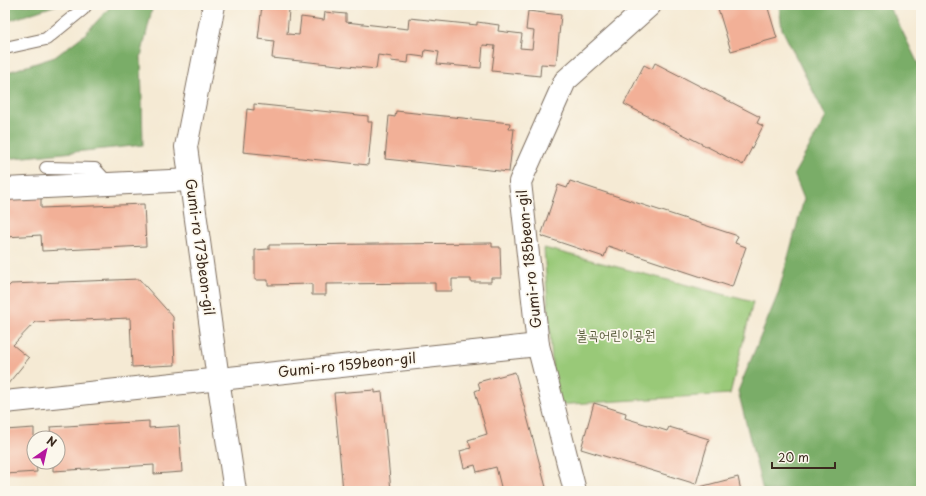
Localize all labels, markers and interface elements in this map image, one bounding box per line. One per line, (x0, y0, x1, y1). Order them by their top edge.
street label: Gumi-ro 173beon-gil (181, 177, 220, 317)
street label: Gumi-ro 185beon-gil (511, 189, 546, 329)
park label: 불곡어린이공원 (577, 324, 655, 345)
street label: Gumi-ro 159beon-gil (277, 347, 417, 382)
north arrow (26, 430, 66, 470)
text: N (44, 432, 60, 451)
scale bar (772, 444, 835, 470)
text: 20 m (778, 448, 809, 466)

